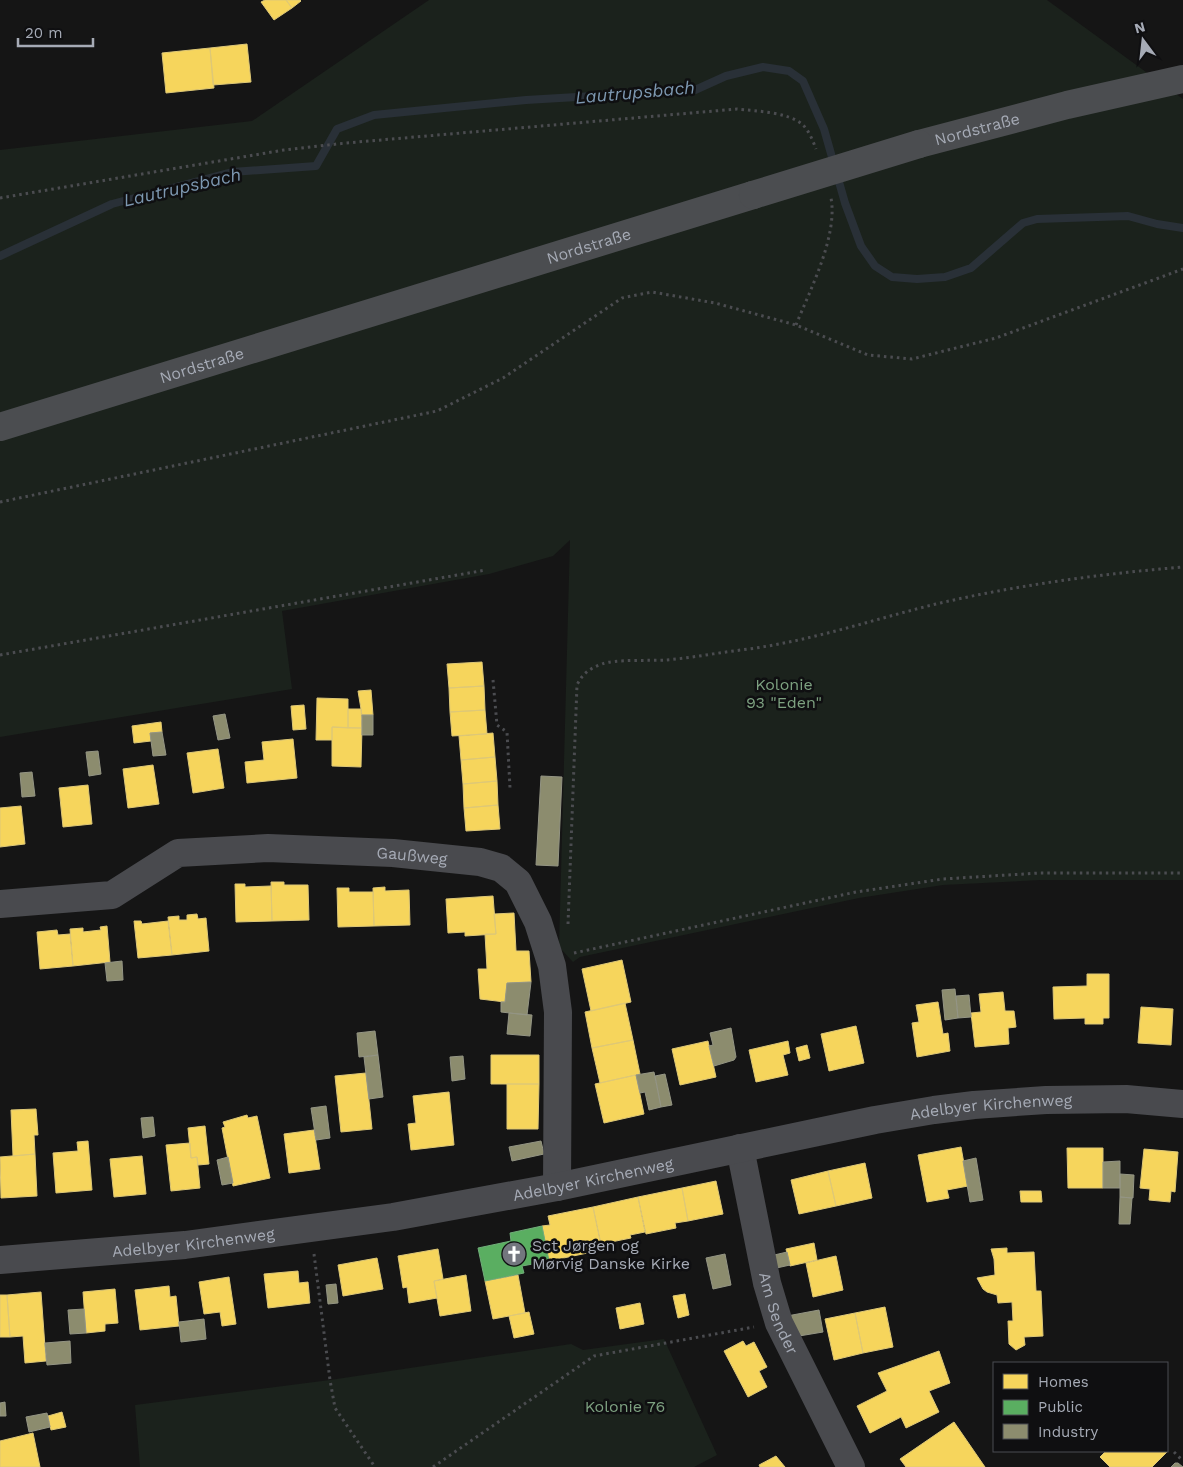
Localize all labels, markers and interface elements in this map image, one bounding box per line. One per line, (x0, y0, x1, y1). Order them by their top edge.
scale bar (18, 15, 92, 47)
north arrow (1118, 15, 1168, 65)
text: N (1133, 18, 1147, 37)
text: 20 m (25, 24, 63, 42)
water label: Lautrupsbach (574, 76, 696, 108)
street label: Nordstraße (932, 108, 1022, 149)
water label: Lautrupsbach (121, 163, 243, 211)
street label: Nordstraße (544, 224, 633, 268)
street label: Nordstraße (157, 343, 246, 387)
park label: Kolonie 93 "Eden" (746, 675, 822, 712)
street label: Gaußweg (376, 843, 449, 868)
street label: Adelbyer Kirchenweg (908, 1090, 1073, 1123)
street label: Adelbyer Kirchenweg (511, 1153, 675, 1204)
street label: Adelbyer Kirchenweg (111, 1224, 276, 1260)
place label: Sct Jørgen og Mørvig Danske Kirke (532, 1236, 690, 1273)
church icon: Sct Jørgen og Mørvig Danske Kirke (501, 1241, 527, 1267)
street label: Am Sender (756, 1270, 803, 1358)
legend (993, 1362, 1168, 1452)
text: Homes (1038, 1373, 1089, 1391)
park label: Kolonie 76 (585, 1397, 665, 1416)
text: Public (1038, 1398, 1083, 1416)
text: Industry (1038, 1423, 1099, 1441)

